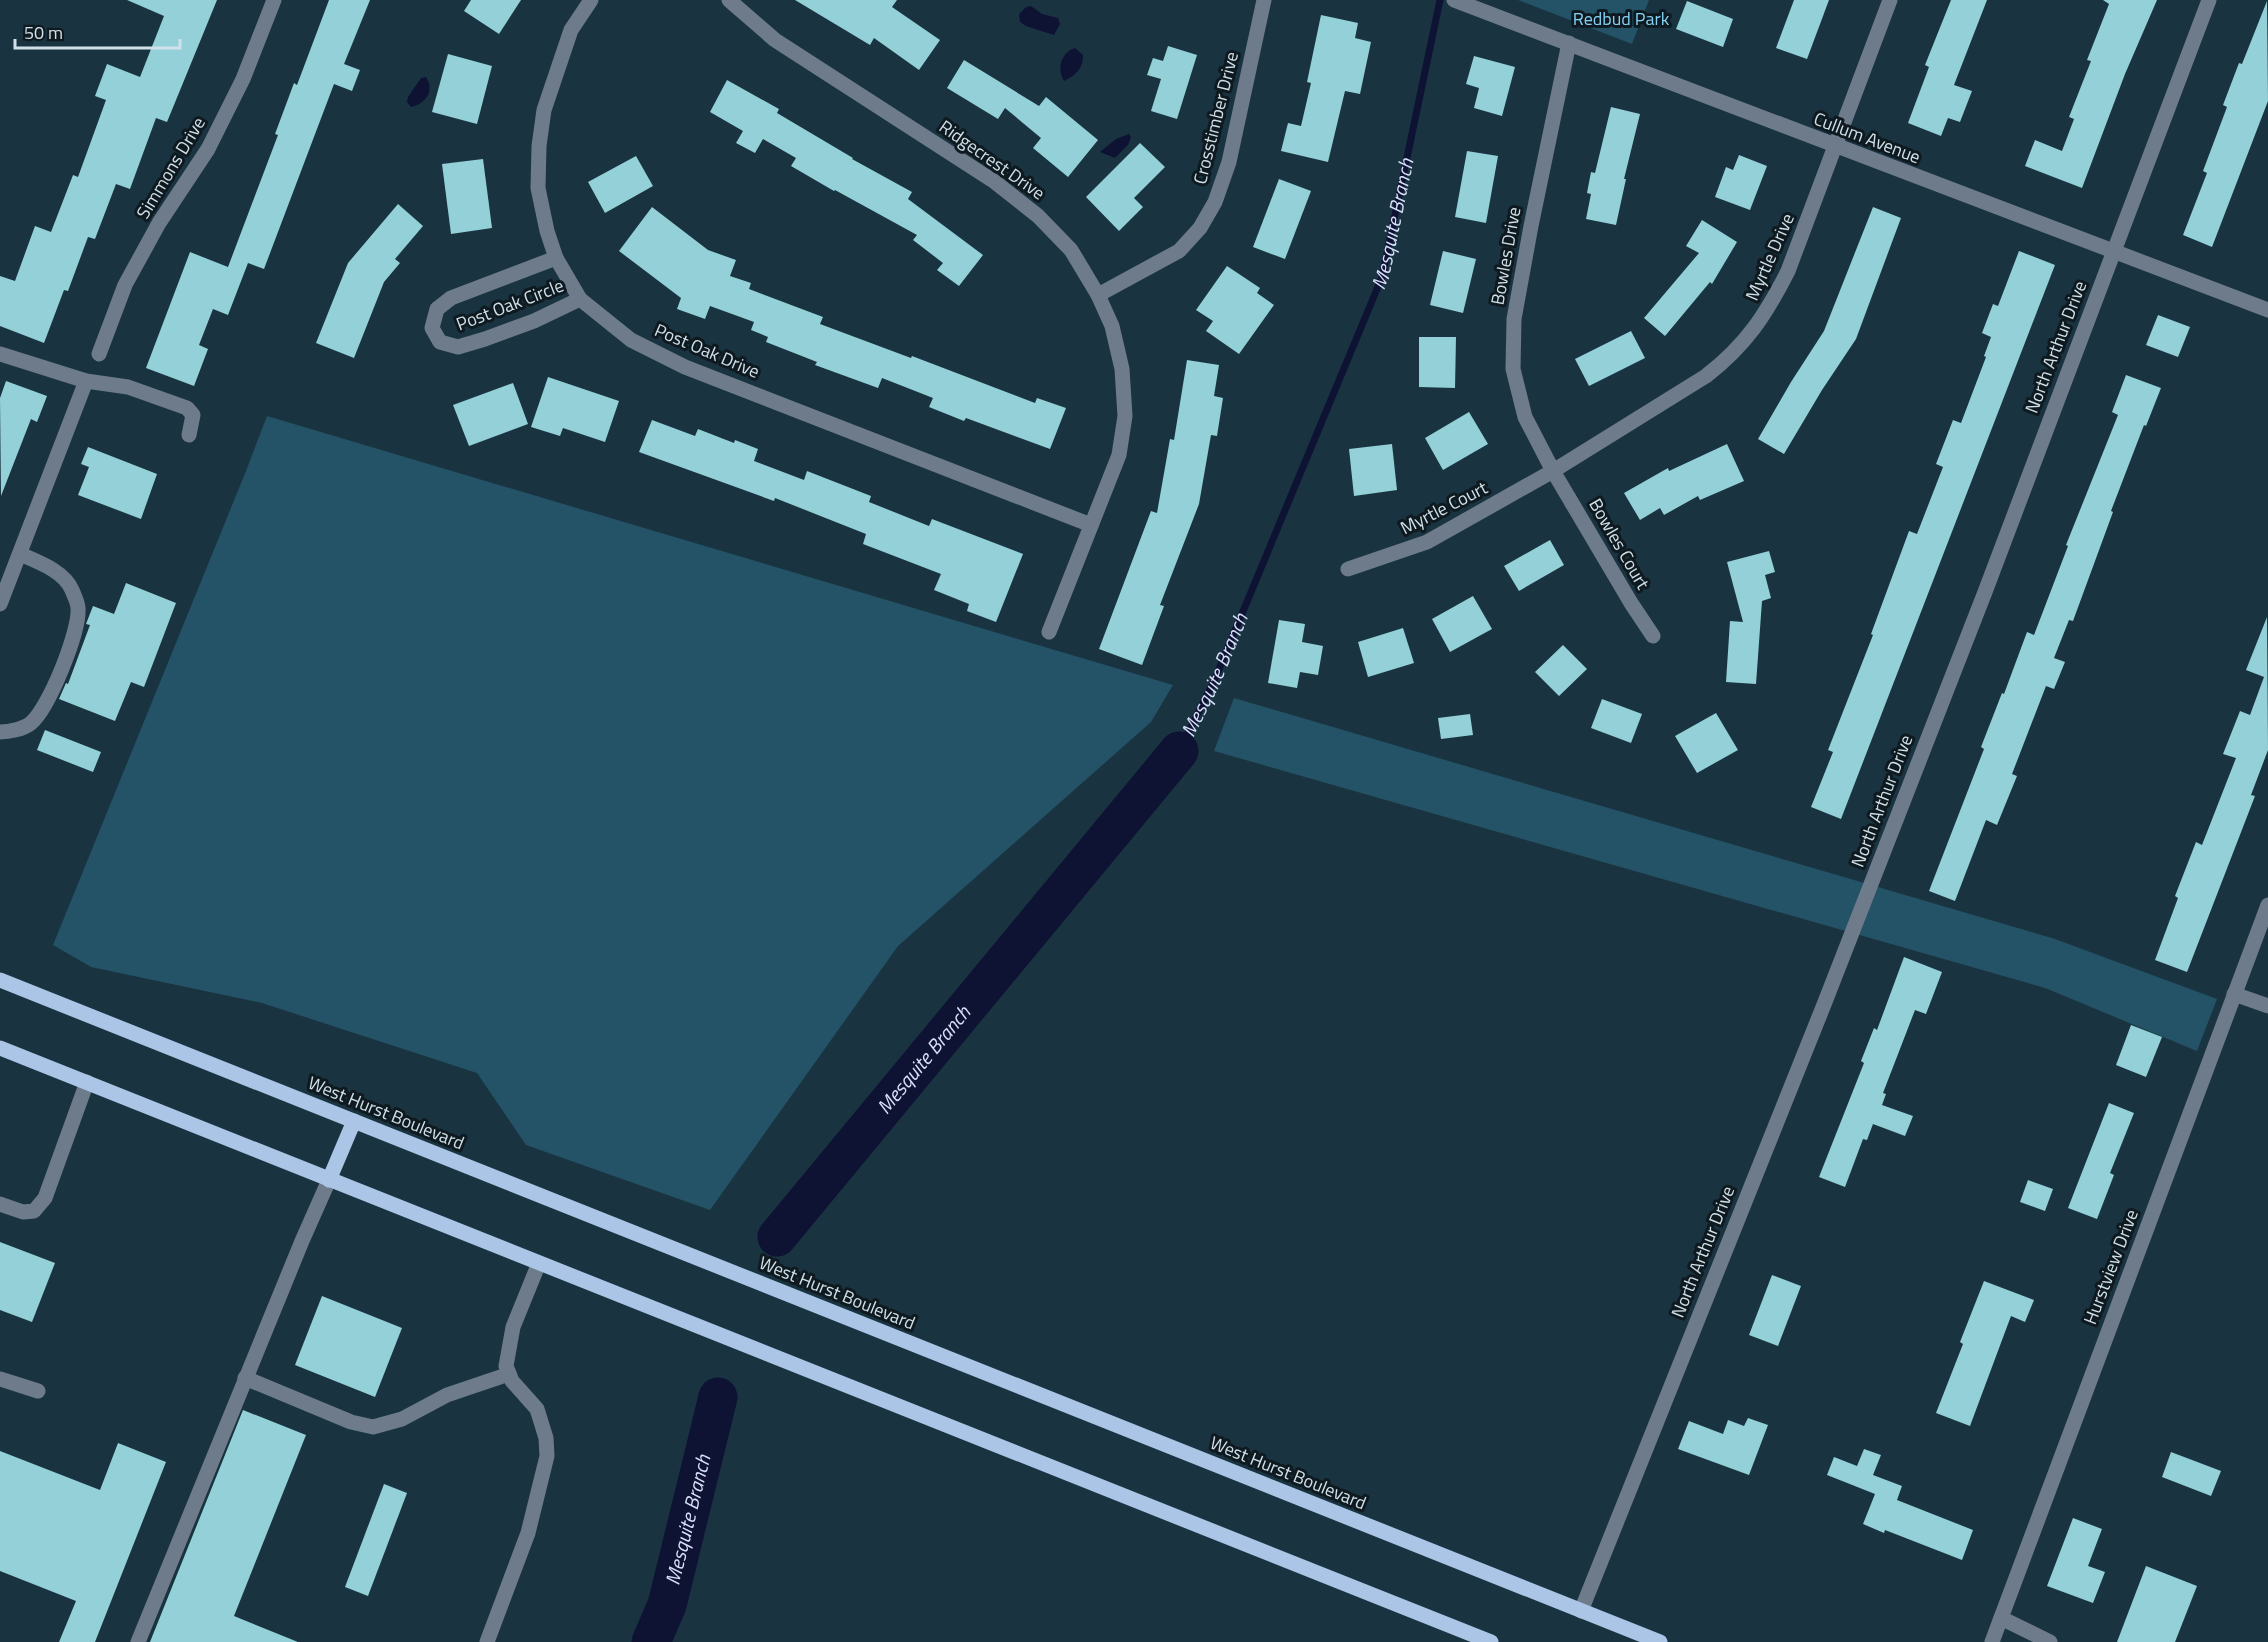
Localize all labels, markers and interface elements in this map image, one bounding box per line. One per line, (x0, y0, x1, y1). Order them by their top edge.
park label: Redbud Park (1573, 5, 1670, 32)
scale bar (15, 12, 180, 50)
text: 50 m (24, 19, 63, 46)
street label: Crosstimber Drive (1186, 49, 1245, 187)
street label: Cullum Avenue (1810, 105, 1924, 170)
street label: Simmons Drive (129, 112, 212, 224)
street label: Ridgecrest Drive (934, 113, 1051, 206)
water label: Mesquite Branch (1362, 155, 1422, 294)
street label: Bowles Drive (1484, 205, 1527, 307)
street label: Myrtle Drive (1738, 209, 1801, 305)
street label: Post Oak Circle (452, 272, 567, 337)
street label: North Arthur Drive (2018, 277, 2093, 417)
street label: Post Oak Drive (651, 316, 764, 385)
street label: Myrtle Court (1395, 474, 1493, 541)
street label: Bowles Court (1582, 493, 1657, 595)
water label: Mesquite Branch (1172, 607, 1256, 742)
street label: North Arthur Drive (1844, 731, 1919, 871)
water label: Mesquite Branch (869, 998, 978, 1121)
street label: West Hurst Boulevard (304, 1069, 468, 1156)
street label: North Arthur Drive (1664, 1182, 1741, 1322)
street label: Hurstview Drive (2076, 1205, 2145, 1328)
street label: West Hurst Boulevard (755, 1249, 919, 1336)
street label: West Hurst Boulevard (1206, 1429, 1370, 1516)
water label: Mesquite Branch (656, 1450, 719, 1588)

